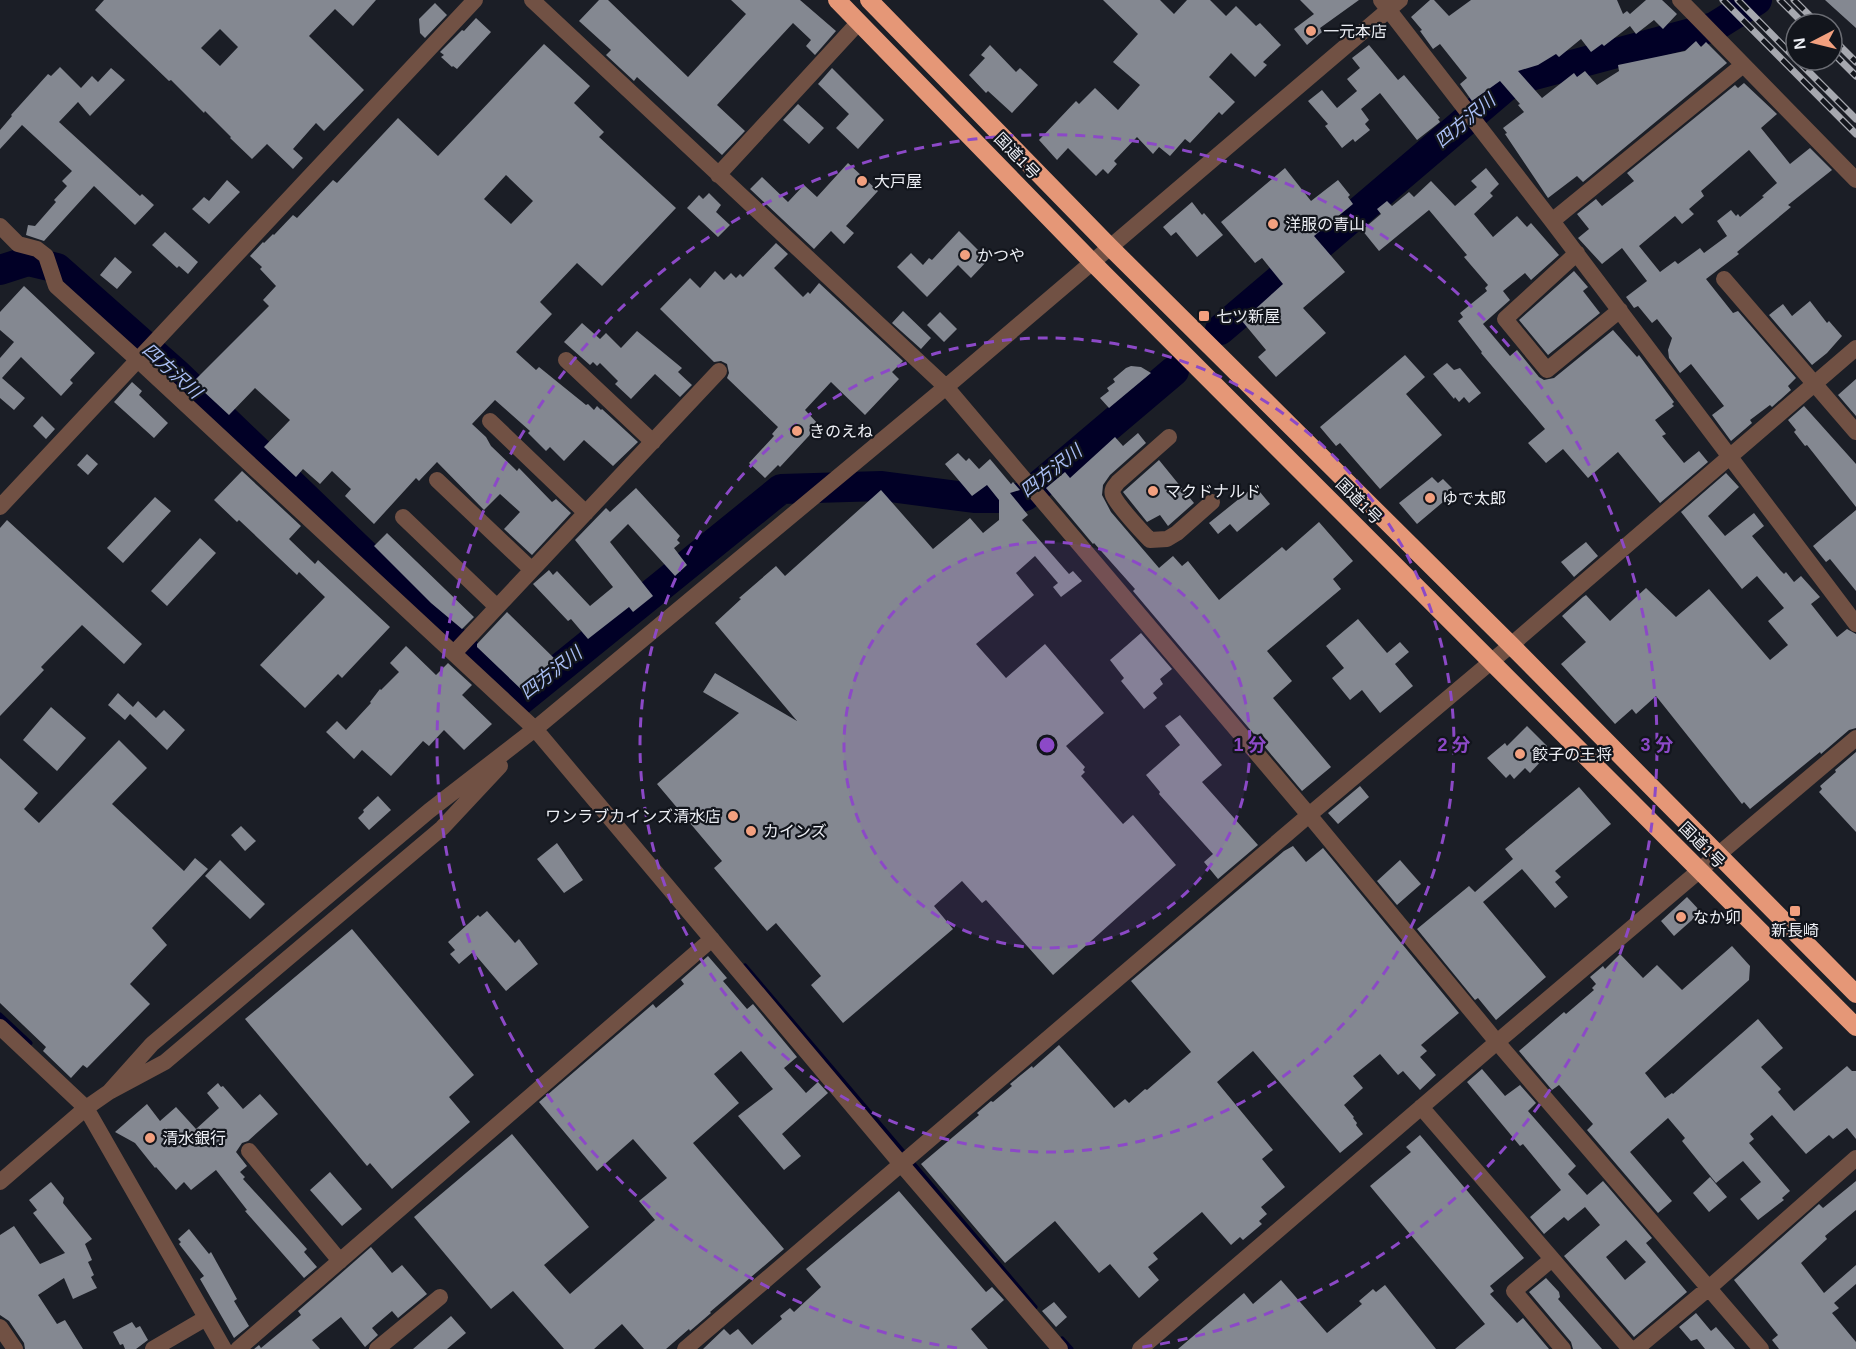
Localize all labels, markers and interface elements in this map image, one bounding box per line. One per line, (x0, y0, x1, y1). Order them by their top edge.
north arrow (1784, 12, 1844, 72)
place label: 一元本店 (1323, 23, 1387, 40)
marker: 一元本店 (1304, 24, 1318, 38)
text: N (1790, 37, 1809, 51)
water label: 四方沢川 (1431, 89, 1501, 152)
street label: 国道1号 (991, 130, 1043, 182)
place label: 大戸屋 (874, 173, 922, 190)
marker: 大戸屋 (855, 174, 869, 188)
place label: 洋服の青山 (1285, 216, 1365, 233)
marker: 洋服の青山 (1266, 217, 1280, 231)
place label: かつや (977, 247, 1025, 264)
marker: かつや (958, 248, 972, 262)
place label: 七ツ新屋 (1216, 308, 1280, 325)
marker: 七ツ新屋 (1197, 309, 1211, 323)
water label: 四方沢川 (139, 339, 207, 404)
place label: きのえね (809, 423, 873, 440)
marker: きのえね (790, 424, 804, 438)
water label: 四方沢川 (1016, 440, 1087, 501)
street label: 国道1号 (1333, 475, 1385, 527)
place label: マクドナルド (1165, 483, 1261, 500)
marker: マクドナルド (1146, 484, 1160, 498)
place label: ゆで太郎 (1442, 490, 1506, 507)
marker: ゆで太郎 (1423, 491, 1437, 505)
water label: 四方沢川 (516, 642, 587, 703)
centre of rings (1037, 735, 1057, 755)
text: 1 分 (1233, 735, 1267, 755)
text: 2 分 (1437, 735, 1471, 755)
text: 3 分 (1640, 735, 1674, 755)
place label: 餃子の王将 (1532, 746, 1612, 763)
marker: 餃子の王将 (1513, 747, 1527, 761)
place label: ワンラブカインズ清水店 (545, 808, 721, 825)
marker: ワンラブカインズ清水店 (726, 809, 740, 823)
street label: 国道1号 (1676, 819, 1728, 871)
place label: カインズ (763, 823, 827, 840)
marker: カインズ (744, 824, 758, 838)
marker: 新長崎 (1788, 904, 1802, 918)
place label: なか卯 (1693, 909, 1741, 926)
marker: なか卯 (1674, 910, 1688, 924)
place label: 新長崎 (1771, 922, 1819, 939)
place label: 清水銀行 (162, 1130, 226, 1147)
marker: 清水銀行 (143, 1131, 157, 1145)

